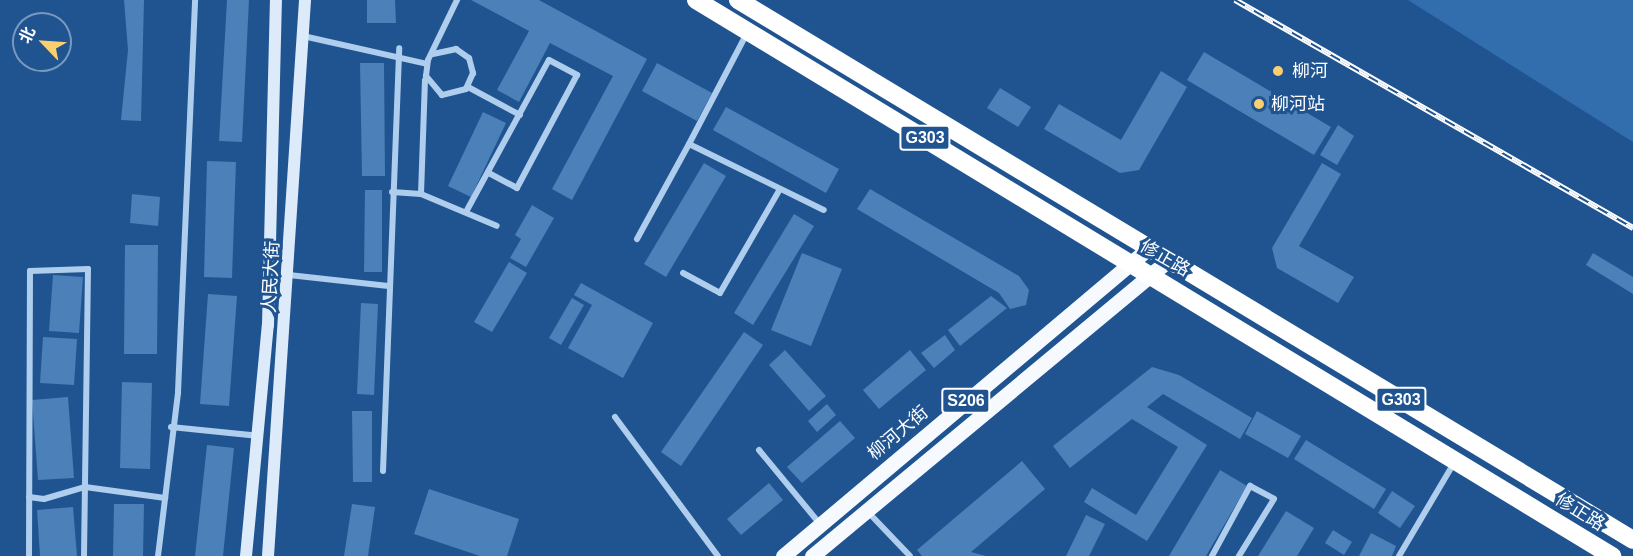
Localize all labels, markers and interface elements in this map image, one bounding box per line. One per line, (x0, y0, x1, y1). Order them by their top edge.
north arrow (12, 12, 72, 72)
text: 北 (16, 24, 38, 46)
place label: 柳河 (1292, 60, 1328, 82)
marker: 柳河 (1269, 62, 1287, 80)
place label: 柳河站 (1271, 93, 1325, 115)
marker: 柳河站 (1252, 97, 1266, 111)
road number: G303 (898, 125, 952, 151)
street label: 修正路 (1136, 235, 1194, 281)
street label: 人民大街 (258, 240, 284, 314)
road number: G303 (1374, 387, 1428, 413)
road number: S206 (940, 388, 992, 414)
street label: 柳河大街 (863, 402, 933, 464)
street label: 修正路 (1551, 489, 1609, 535)

